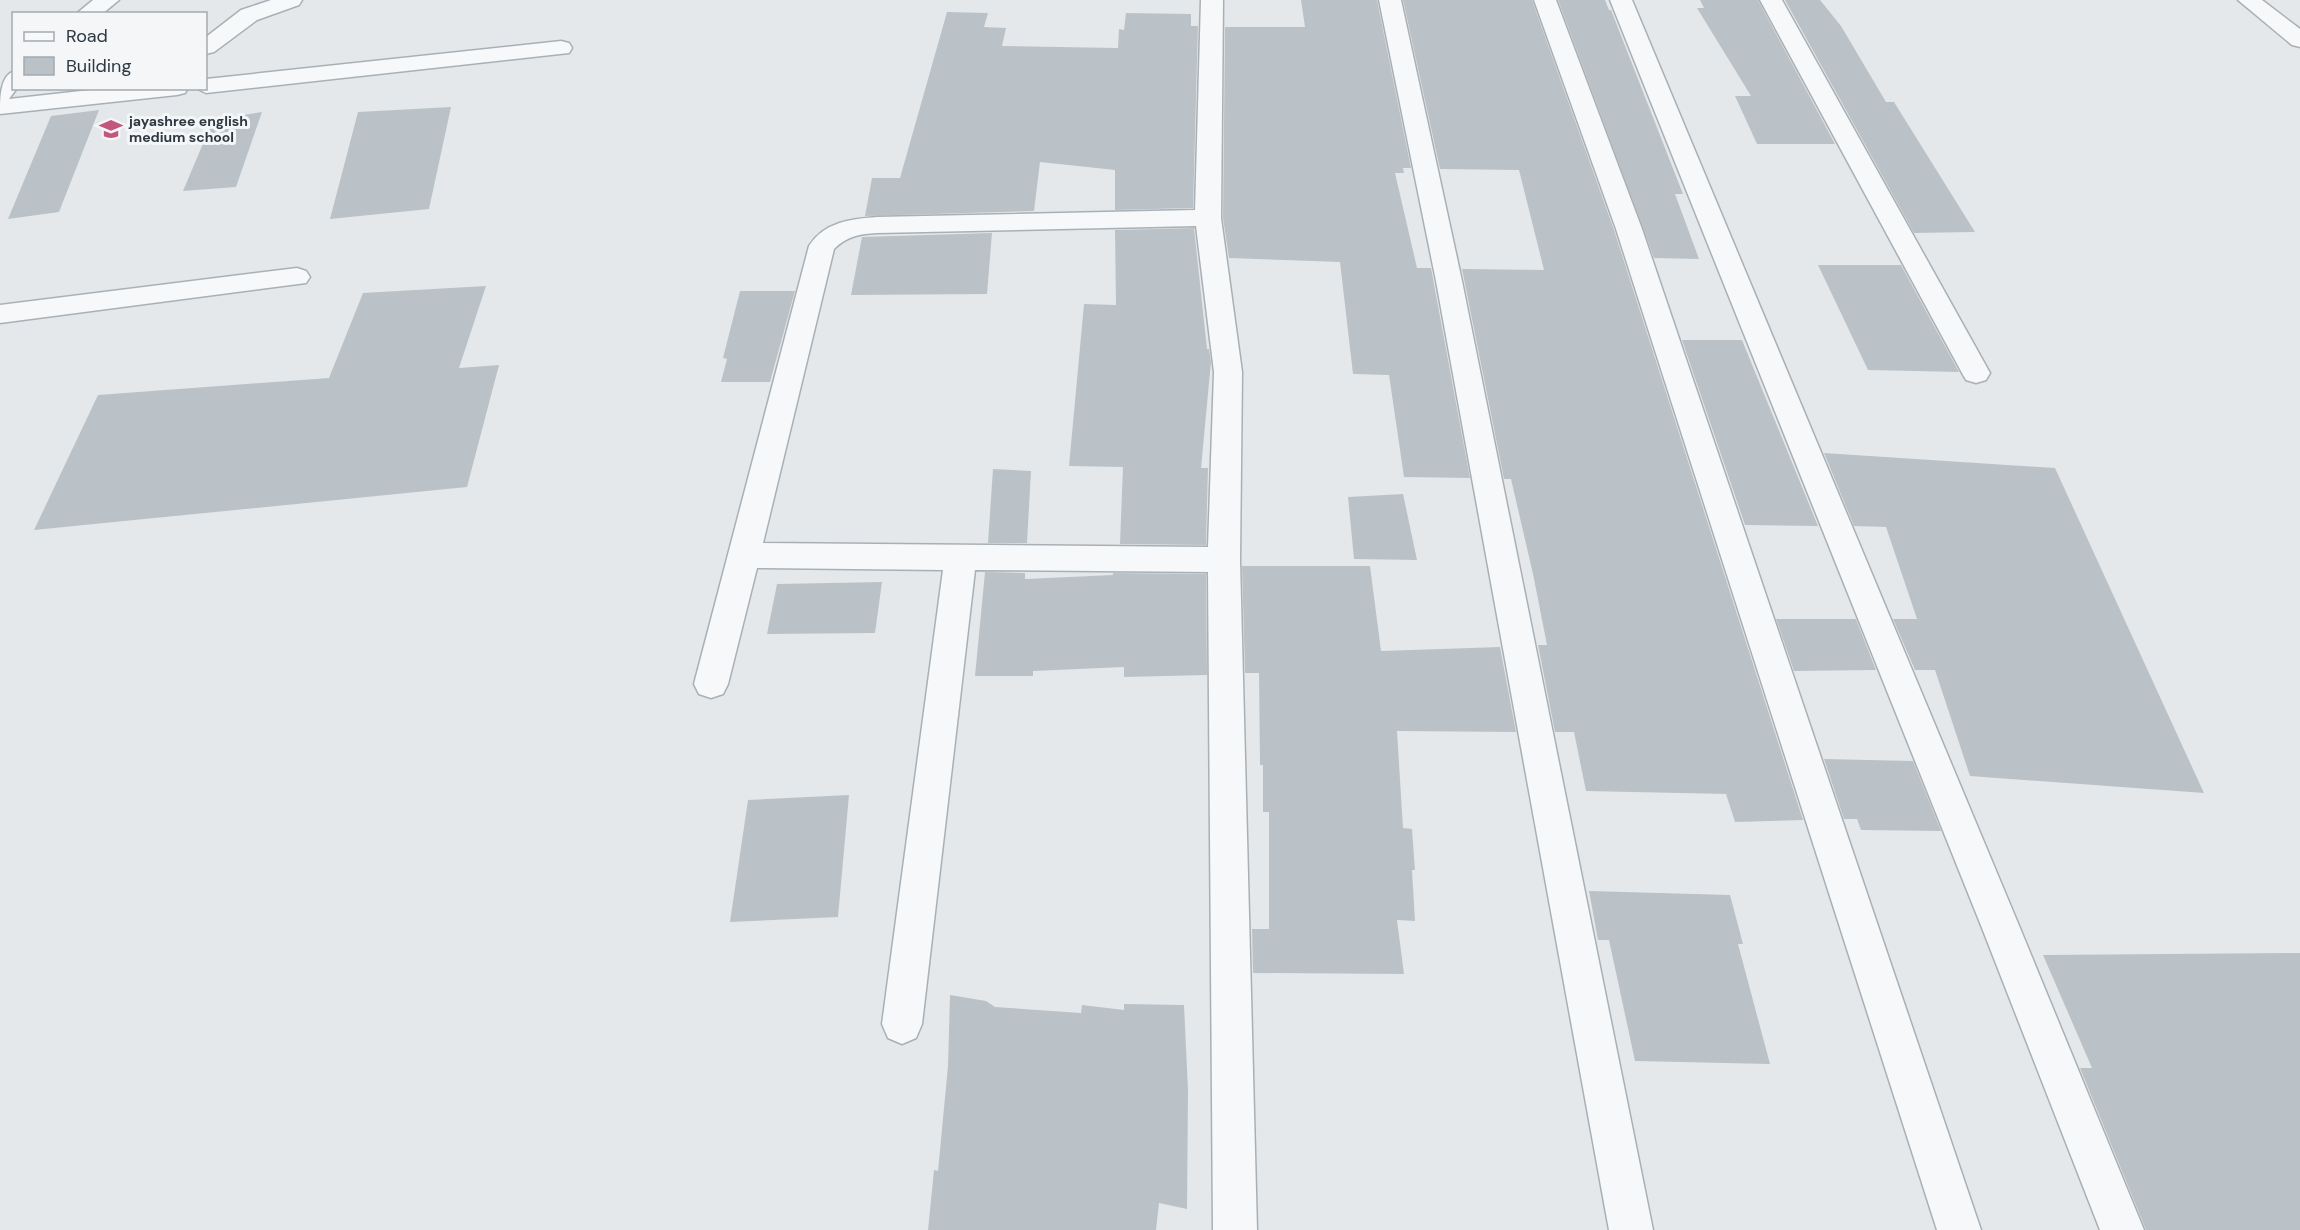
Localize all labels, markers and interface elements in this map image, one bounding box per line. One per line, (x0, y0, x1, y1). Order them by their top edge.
legend (12, 12, 207, 90)
text: Road (66, 24, 108, 48)
text: Building (66, 54, 131, 78)
place label: jayashree english medium school (128, 112, 248, 146)
school or university icon: jayashree english medium school (98, 116, 124, 142)

